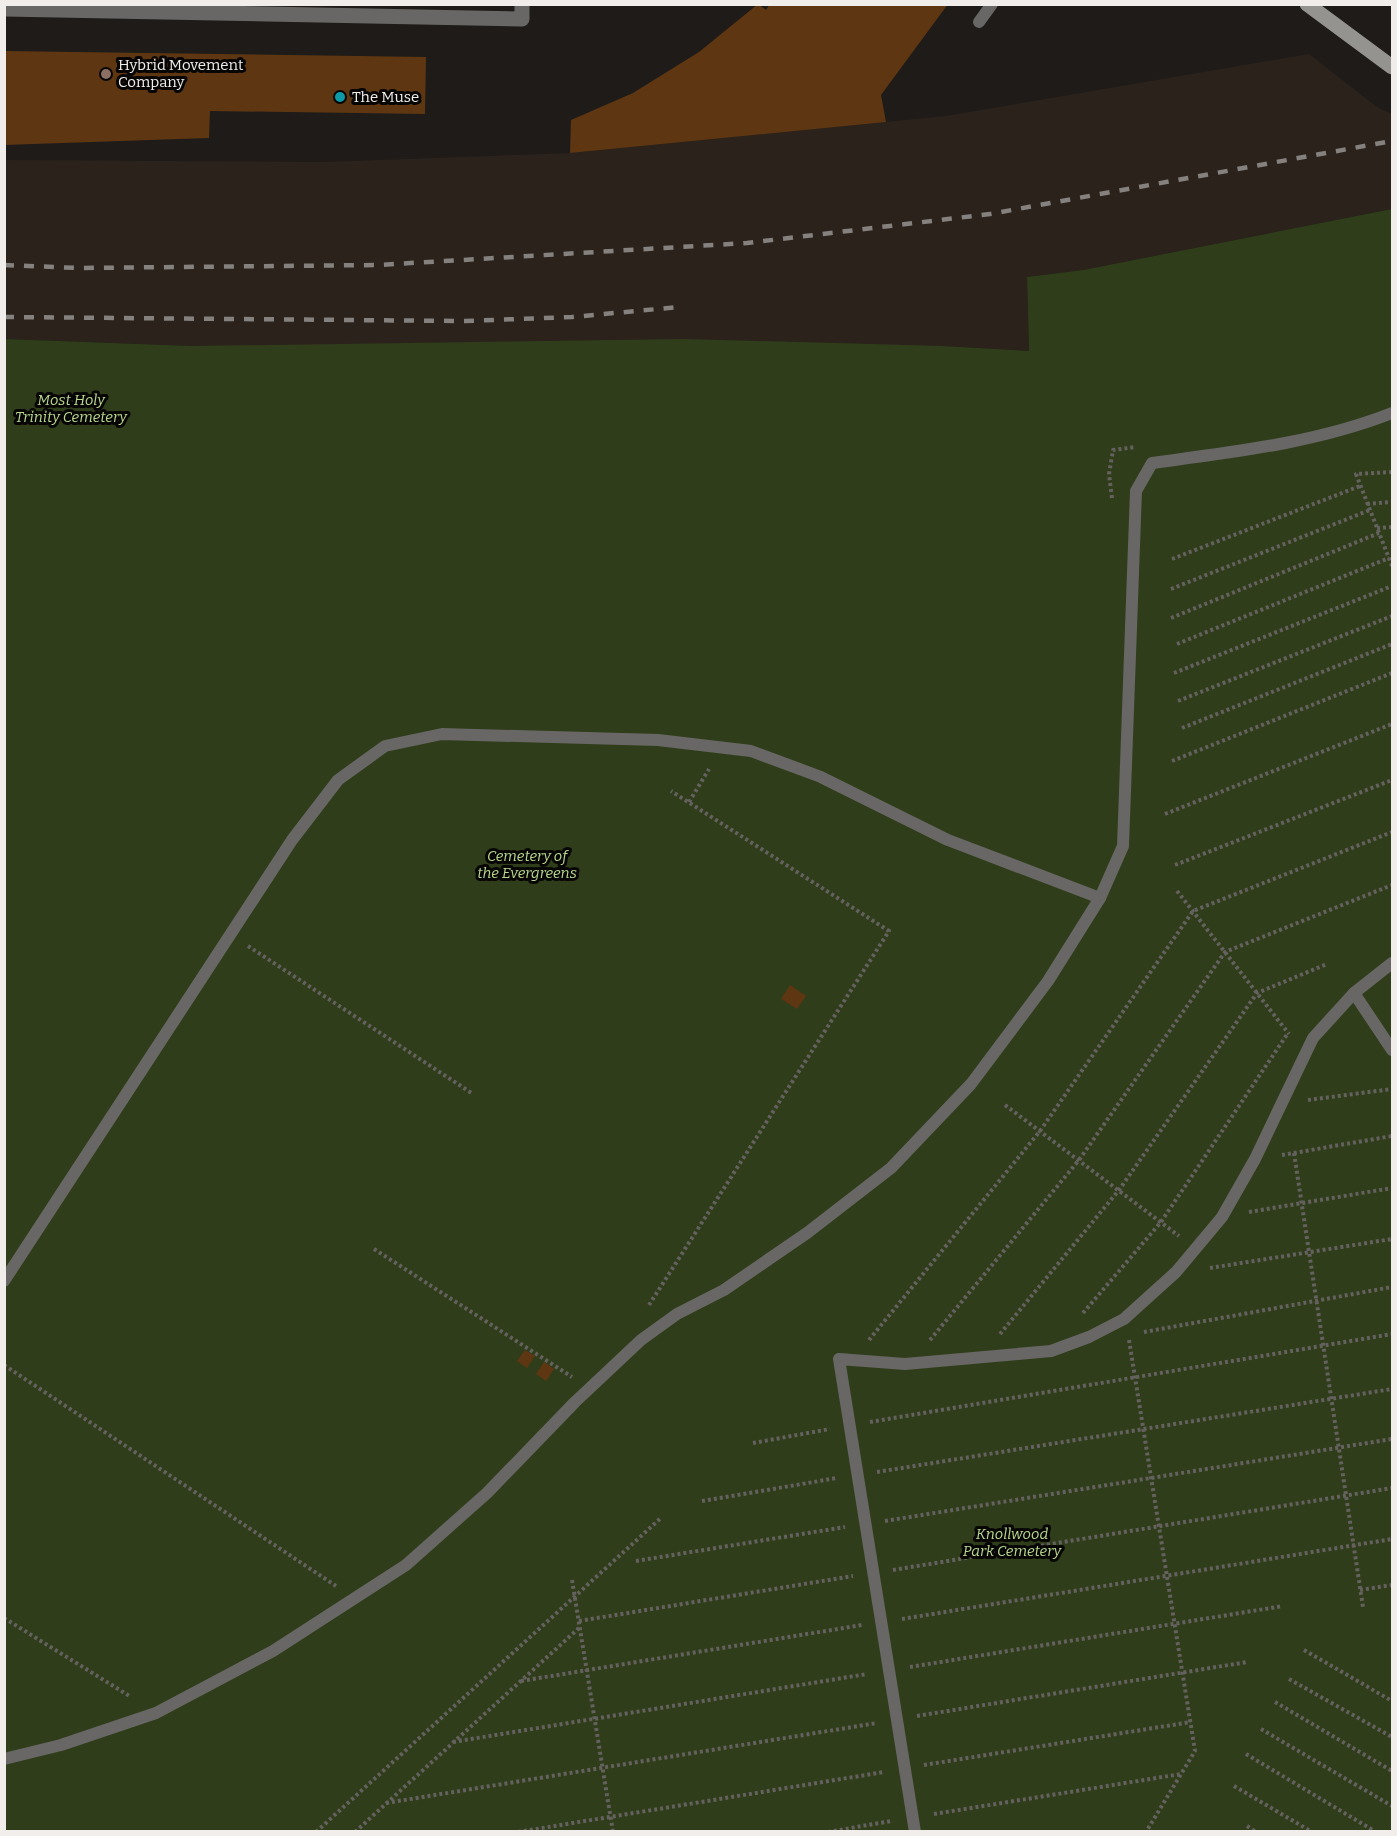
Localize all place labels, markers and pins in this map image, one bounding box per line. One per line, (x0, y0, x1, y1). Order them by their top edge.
place label: Hybrid Movement Company (118, 56, 244, 91)
marker: Hybrid Movement Company (99, 67, 113, 81)
place label: The Muse (352, 88, 419, 106)
marker: The Muse (333, 90, 347, 104)

